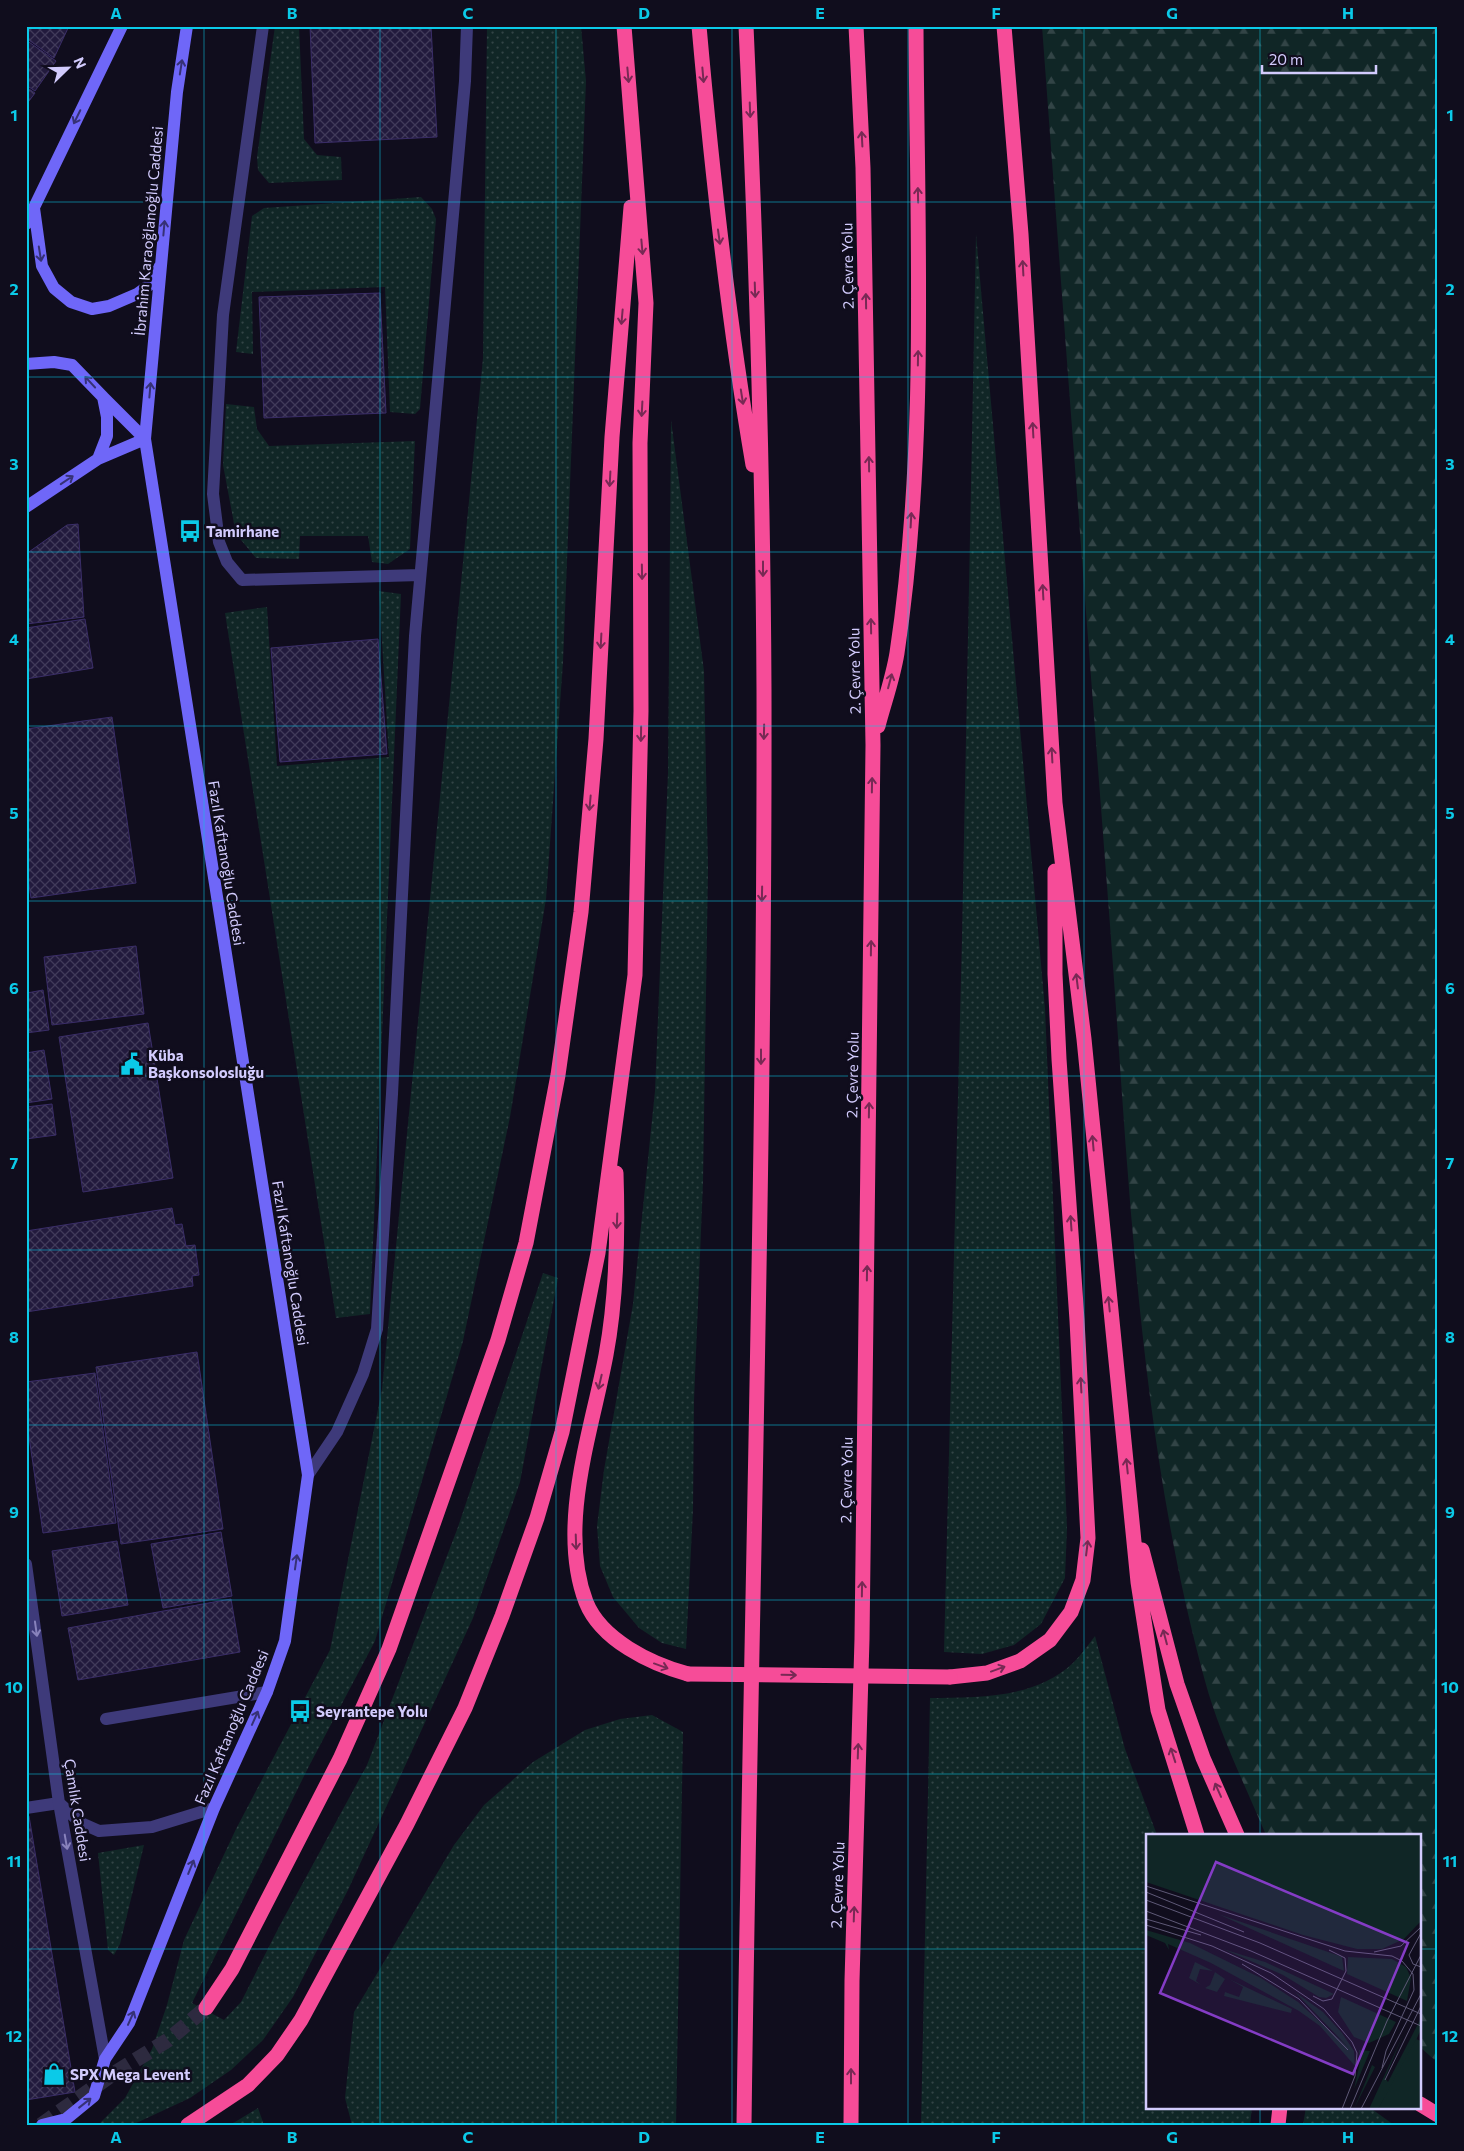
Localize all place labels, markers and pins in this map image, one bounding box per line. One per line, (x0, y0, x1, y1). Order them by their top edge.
bus stop icon: Tamirhane (177, 518, 203, 544)
place label: Tamirhane (206, 522, 279, 540)
place label: Küba Başkonsolosluğu (148, 1046, 264, 1081)
public building icon: Küba Başkonsolosluğu (119, 1051, 145, 1077)
bus stop icon: Seyrantepe Yolu (287, 1698, 313, 1724)
place label: Seyrantepe Yolu (316, 1702, 428, 1720)
shop icon: SPX Mega Levent (41, 2061, 67, 2087)
place label: SPX Mega Levent (70, 2065, 190, 2083)

